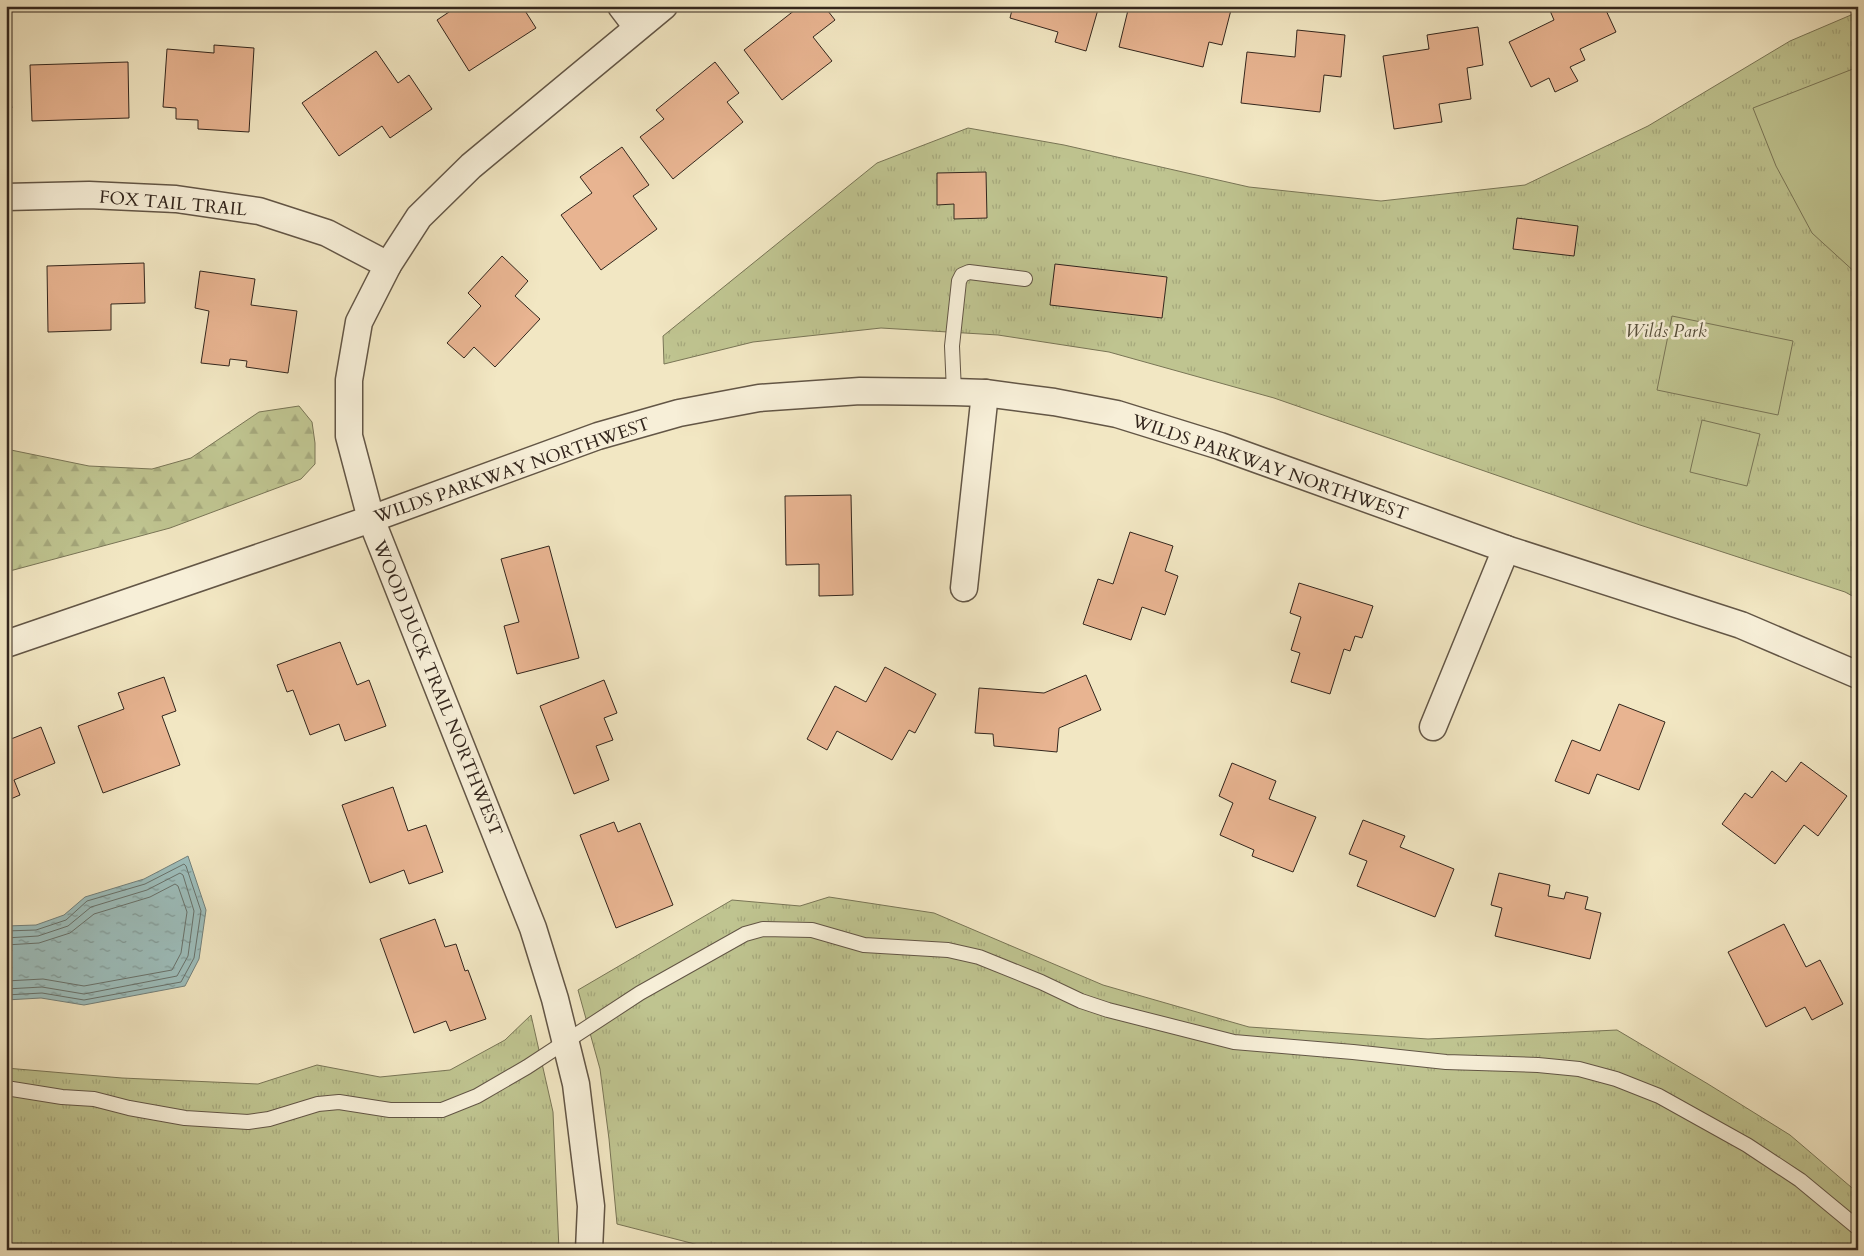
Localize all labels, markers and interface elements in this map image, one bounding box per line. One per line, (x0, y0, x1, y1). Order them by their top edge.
street label: FOX TAIL TRAIL (98, 185, 248, 222)
park label: Wilds Park (1625, 319, 1707, 344)
street label: WILDS PARKWAY NORTHWEST (1127, 408, 1411, 527)
street label: WILDS PARKWAY NORTHWEST (370, 411, 654, 530)
street label: WOOD DUCK TRAIL NORTHWEST (366, 536, 508, 840)

